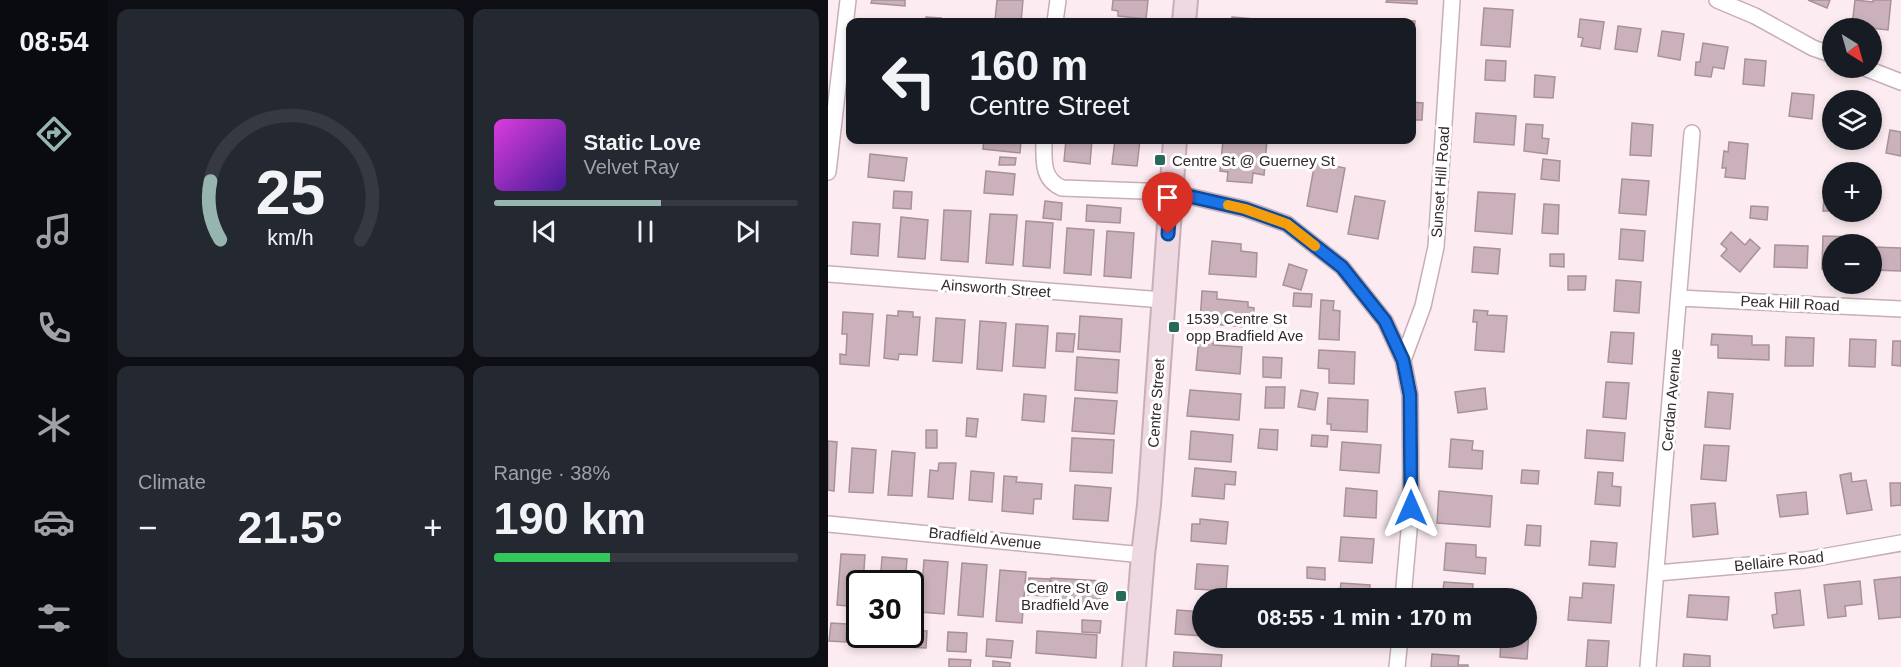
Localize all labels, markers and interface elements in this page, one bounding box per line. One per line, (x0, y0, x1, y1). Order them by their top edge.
north arrow (1822, 18, 1882, 78)
map controls (1822, 18, 1882, 294)
text: 08:54 (19, 27, 89, 57)
icon: left (870, 42, 948, 120)
text: 160 m (969, 42, 1088, 89)
button: layers (1822, 90, 1882, 150)
text: Centre Street (969, 91, 1130, 121)
icon: directions (33, 113, 75, 155)
street label: Sunset Hill Road (1428, 126, 1452, 238)
text: Static Love (584, 130, 701, 155)
place label: Centre St @ Guerney St (1172, 152, 1336, 169)
marker: Centre St @ Guerney St (1153, 153, 1167, 167)
text: Velvet Ray (584, 156, 679, 178)
text: 25 (256, 158, 325, 227)
button: + (1822, 162, 1882, 222)
pin (1142, 172, 1193, 234)
icon: arrive (1151, 181, 1184, 214)
icon: music (33, 210, 75, 252)
icon: previous (528, 215, 561, 248)
icon: pause (629, 215, 662, 248)
icon: next (731, 215, 764, 248)
text: km/h (267, 227, 313, 251)
button: − (1822, 234, 1882, 294)
street label: Ainsworth Street (941, 276, 1052, 300)
street label: Peak Hill Road (1740, 292, 1840, 314)
icon: phone (33, 307, 75, 349)
place label: 1539 Centre St opp Bradfield Ave (1186, 310, 1303, 344)
marker: 1539 Centre St opp Bradfield Ave (1167, 320, 1181, 334)
street label: Cerdan Avenue (1658, 348, 1684, 452)
street label: Centre Street (1144, 357, 1168, 448)
icon: climate (33, 404, 75, 446)
text: Range · 38% (494, 462, 610, 484)
text: Climate (138, 471, 206, 493)
position arrow (1379, 476, 1443, 540)
text: 190 km (494, 493, 646, 544)
icon: car (33, 501, 75, 543)
text: 21.5° (237, 502, 343, 553)
text: − (138, 509, 157, 546)
text: + (423, 509, 443, 546)
street label: Bradfield Avenue (928, 524, 1042, 552)
street label: Bellaire Road (1733, 548, 1825, 574)
speed limit sign: 30 (846, 570, 924, 648)
place label: Centre St @ Bradfield Ave (1021, 579, 1109, 613)
marker: Centre St @ Bradfield Ave (1114, 589, 1128, 603)
icon: filters (33, 597, 75, 639)
text: 08:55 · 1 min · 170 m (1257, 605, 1472, 630)

